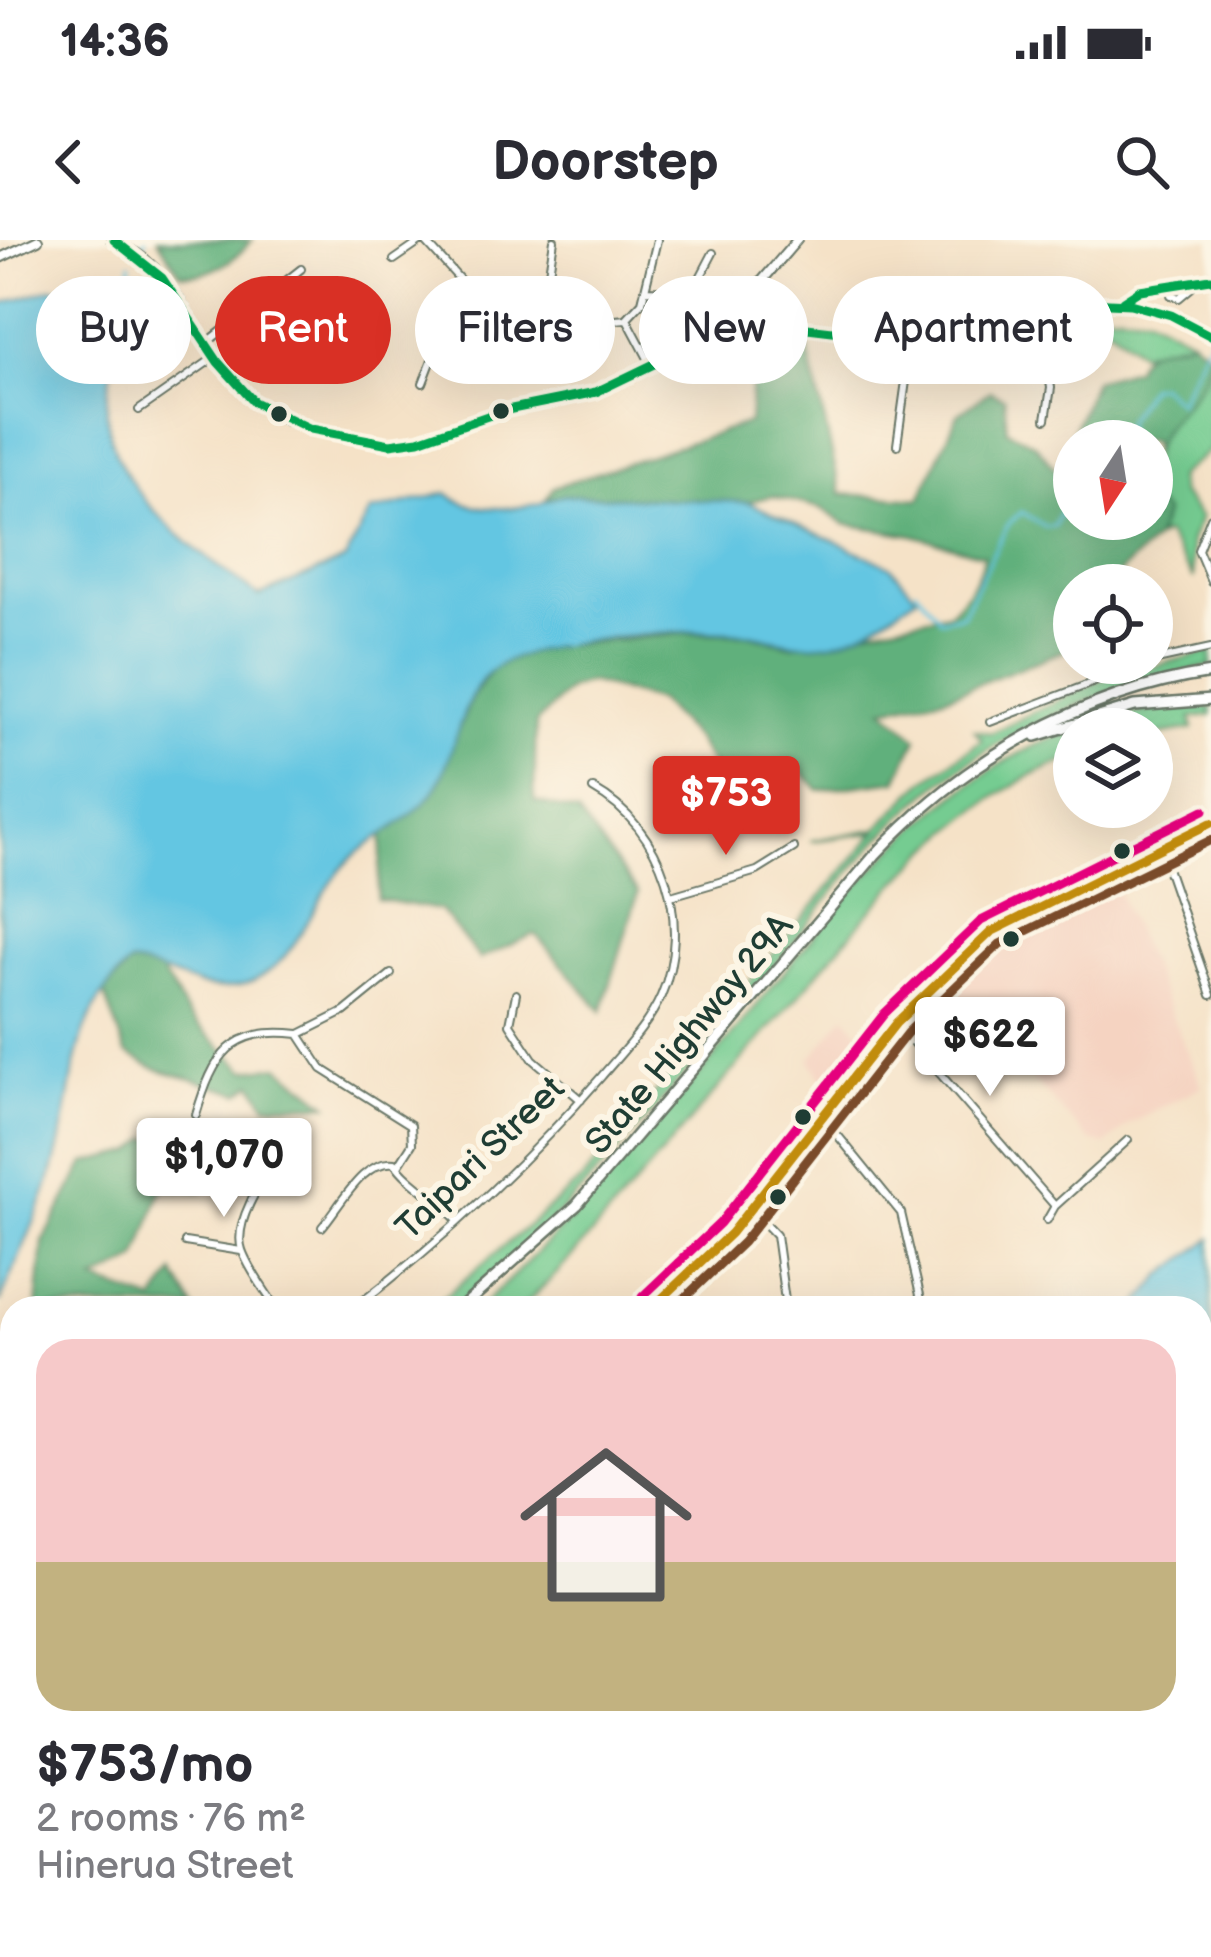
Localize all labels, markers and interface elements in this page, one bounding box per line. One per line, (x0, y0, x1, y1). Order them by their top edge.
text: 14:36 (60, 15, 170, 70)
icon: back (36, 129, 102, 195)
icon: search (1109, 129, 1175, 195)
text: Doorstep (492, 130, 719, 195)
chip: Buy (36, 276, 191, 384)
chip: Rent (215, 276, 391, 384)
chip: Filters (415, 276, 615, 384)
chip: New (639, 276, 808, 384)
chip: Apartment (832, 276, 1114, 384)
unlabelled marker (490, 400, 512, 422)
unlabelled marker (268, 403, 290, 425)
north arrow (1053, 420, 1173, 540)
map controls (1053, 420, 1173, 828)
button: locate (1053, 564, 1173, 684)
button: layers (1053, 708, 1173, 828)
pin: $753 (655, 756, 797, 858)
text: $753 (680, 771, 772, 818)
unlabelled marker (1111, 840, 1133, 862)
street label: State Highway 29A (577, 906, 803, 1163)
unlabelled marker (1000, 928, 1022, 950)
pin: $622 (919, 997, 1061, 1099)
text: $622 (942, 1012, 1038, 1059)
street label: Taipari Street (388, 1068, 574, 1250)
unlabelled marker (792, 1106, 814, 1128)
pin: $1,070 (126, 1118, 322, 1220)
text: $1,070 (164, 1133, 284, 1180)
unlabelled marker (767, 1186, 789, 1208)
icon: home (498, 1417, 714, 1633)
text: $753/mo (36, 1735, 253, 1796)
text: 2 rooms · 76 m² (36, 1796, 306, 1843)
text: Hinerua Street (36, 1843, 293, 1890)

